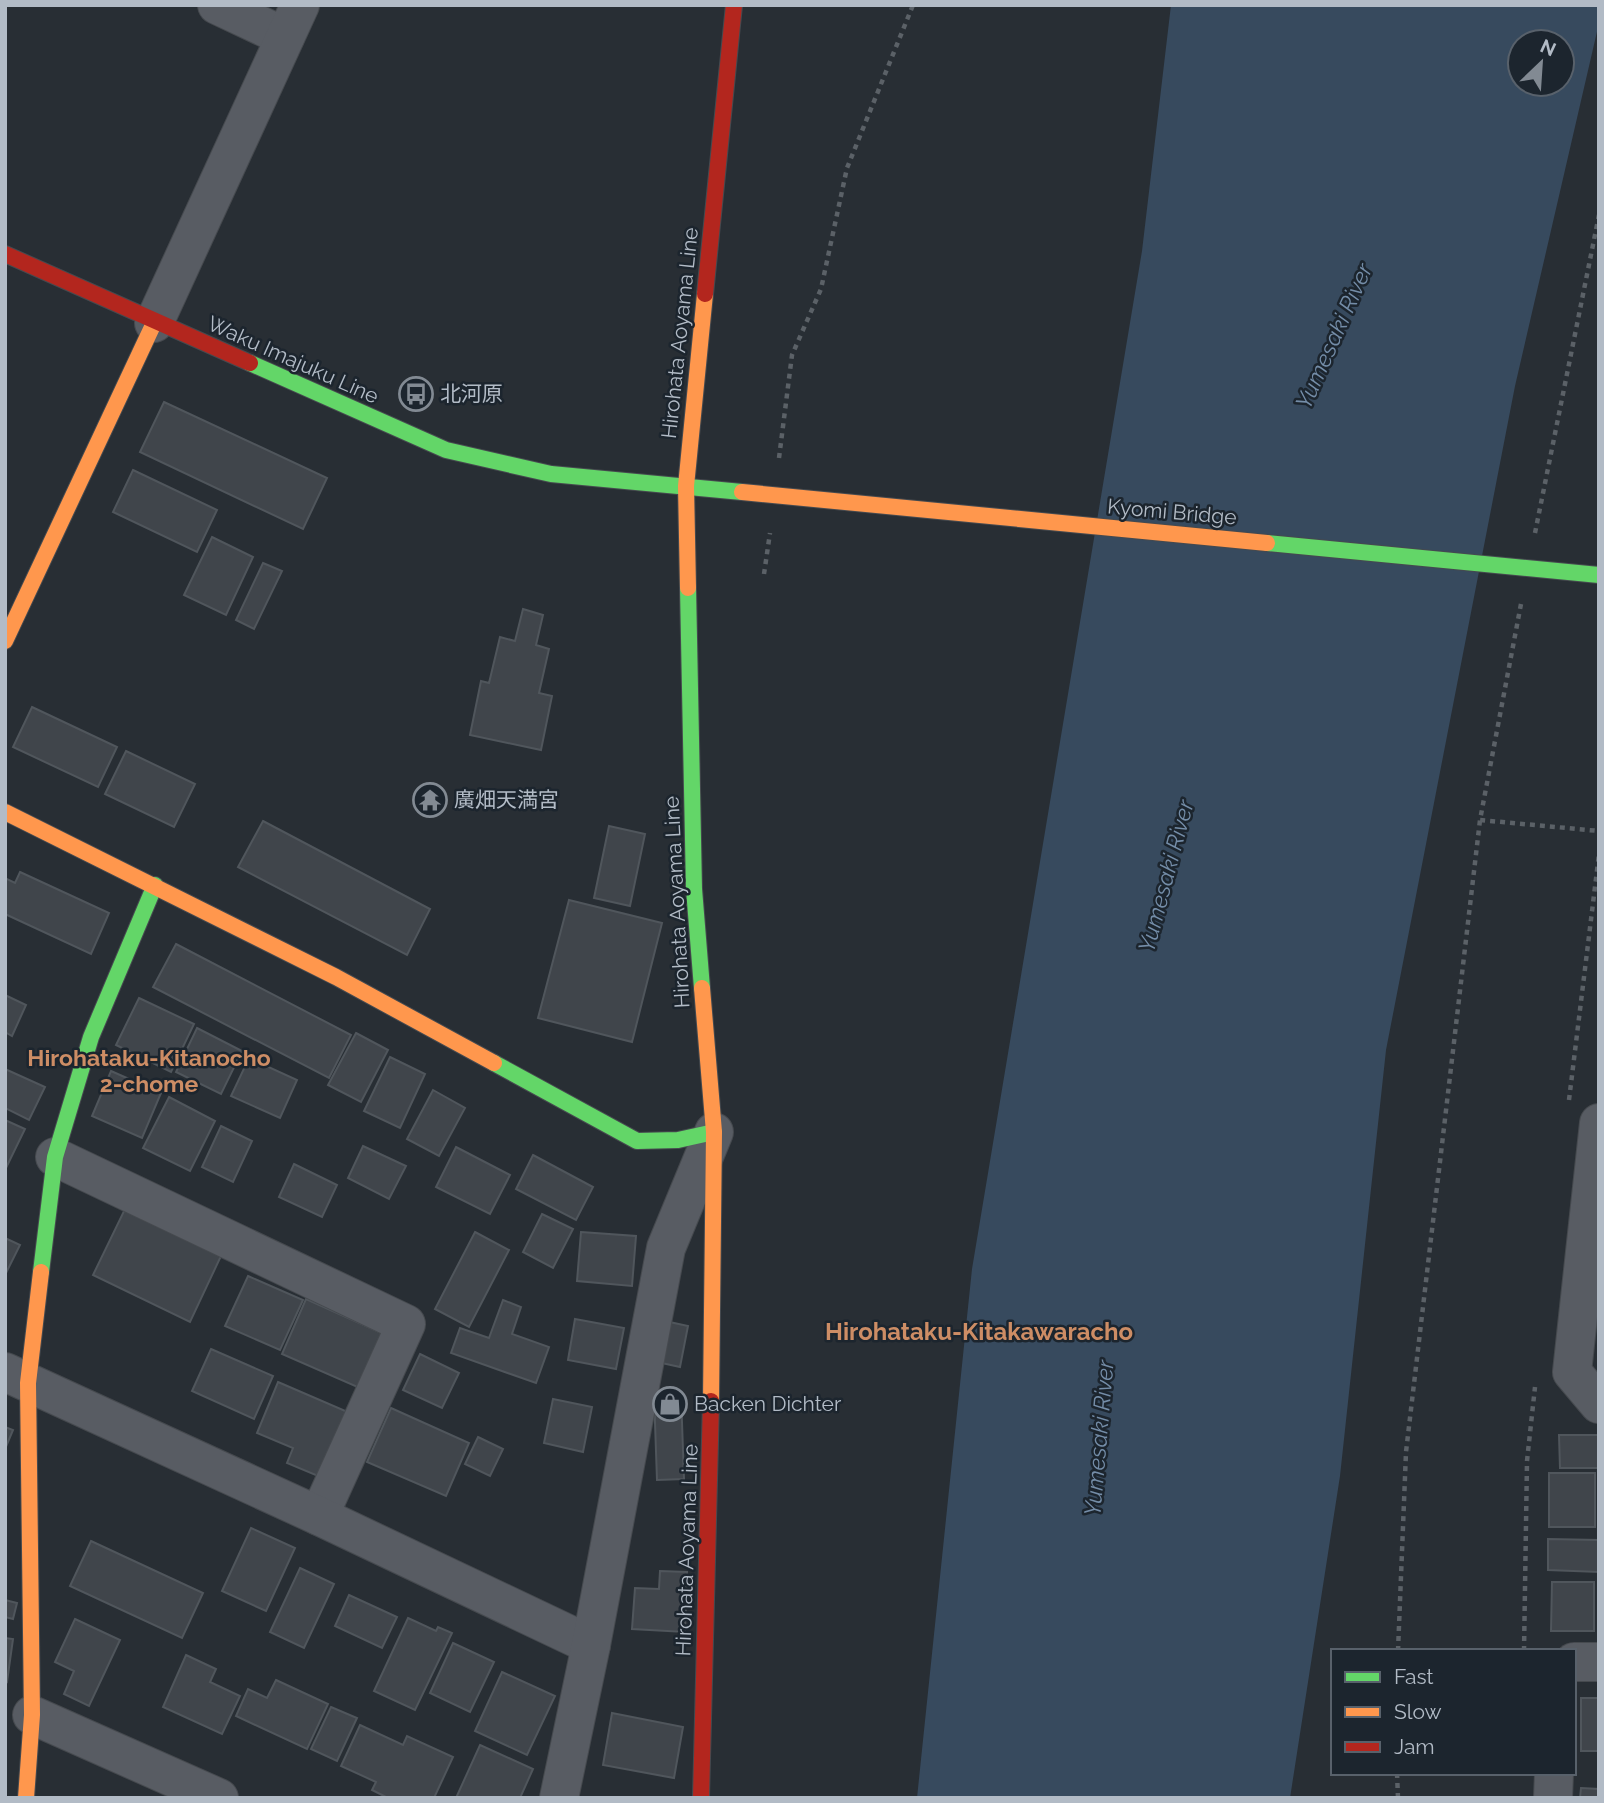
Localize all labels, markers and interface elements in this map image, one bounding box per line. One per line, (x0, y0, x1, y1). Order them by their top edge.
north arrow (1506, 28, 1576, 98)
text: N (1537, 35, 1559, 61)
street label: Hirohata Aoyama Line (656, 226, 703, 440)
water label: Yumesaki River (1289, 258, 1378, 413)
street label: Waku Imajuku Line (204, 311, 383, 409)
bus stop icon: 北河原 (397, 375, 435, 413)
place label: 北河原 (440, 381, 503, 406)
street label: Kyomi Bridge (1106, 493, 1238, 530)
temple icon: 廣畑天満宮 (411, 781, 449, 819)
place label: 廣畑天満宮 (454, 787, 559, 812)
street label: Hirohata Aoyama Line (658, 795, 695, 1009)
water label: Yumesaki River (1132, 796, 1199, 955)
district label: Hirohataku-Kitanocho 2-chome (27, 1044, 271, 1097)
district label: Hirohataku-Kitakawaracho (825, 1317, 1133, 1346)
water label: Yumesaki River (1078, 1358, 1119, 1517)
shop icon: Backen Dichter (651, 1385, 689, 1423)
place label: Backen Dichter (694, 1391, 842, 1416)
street label: Hirohata Aoyama Line (670, 1443, 703, 1657)
legend (1331, 1649, 1576, 1775)
text: Fast (1394, 1664, 1434, 1689)
text: Slow (1394, 1699, 1442, 1724)
text: Jam (1394, 1734, 1435, 1759)

